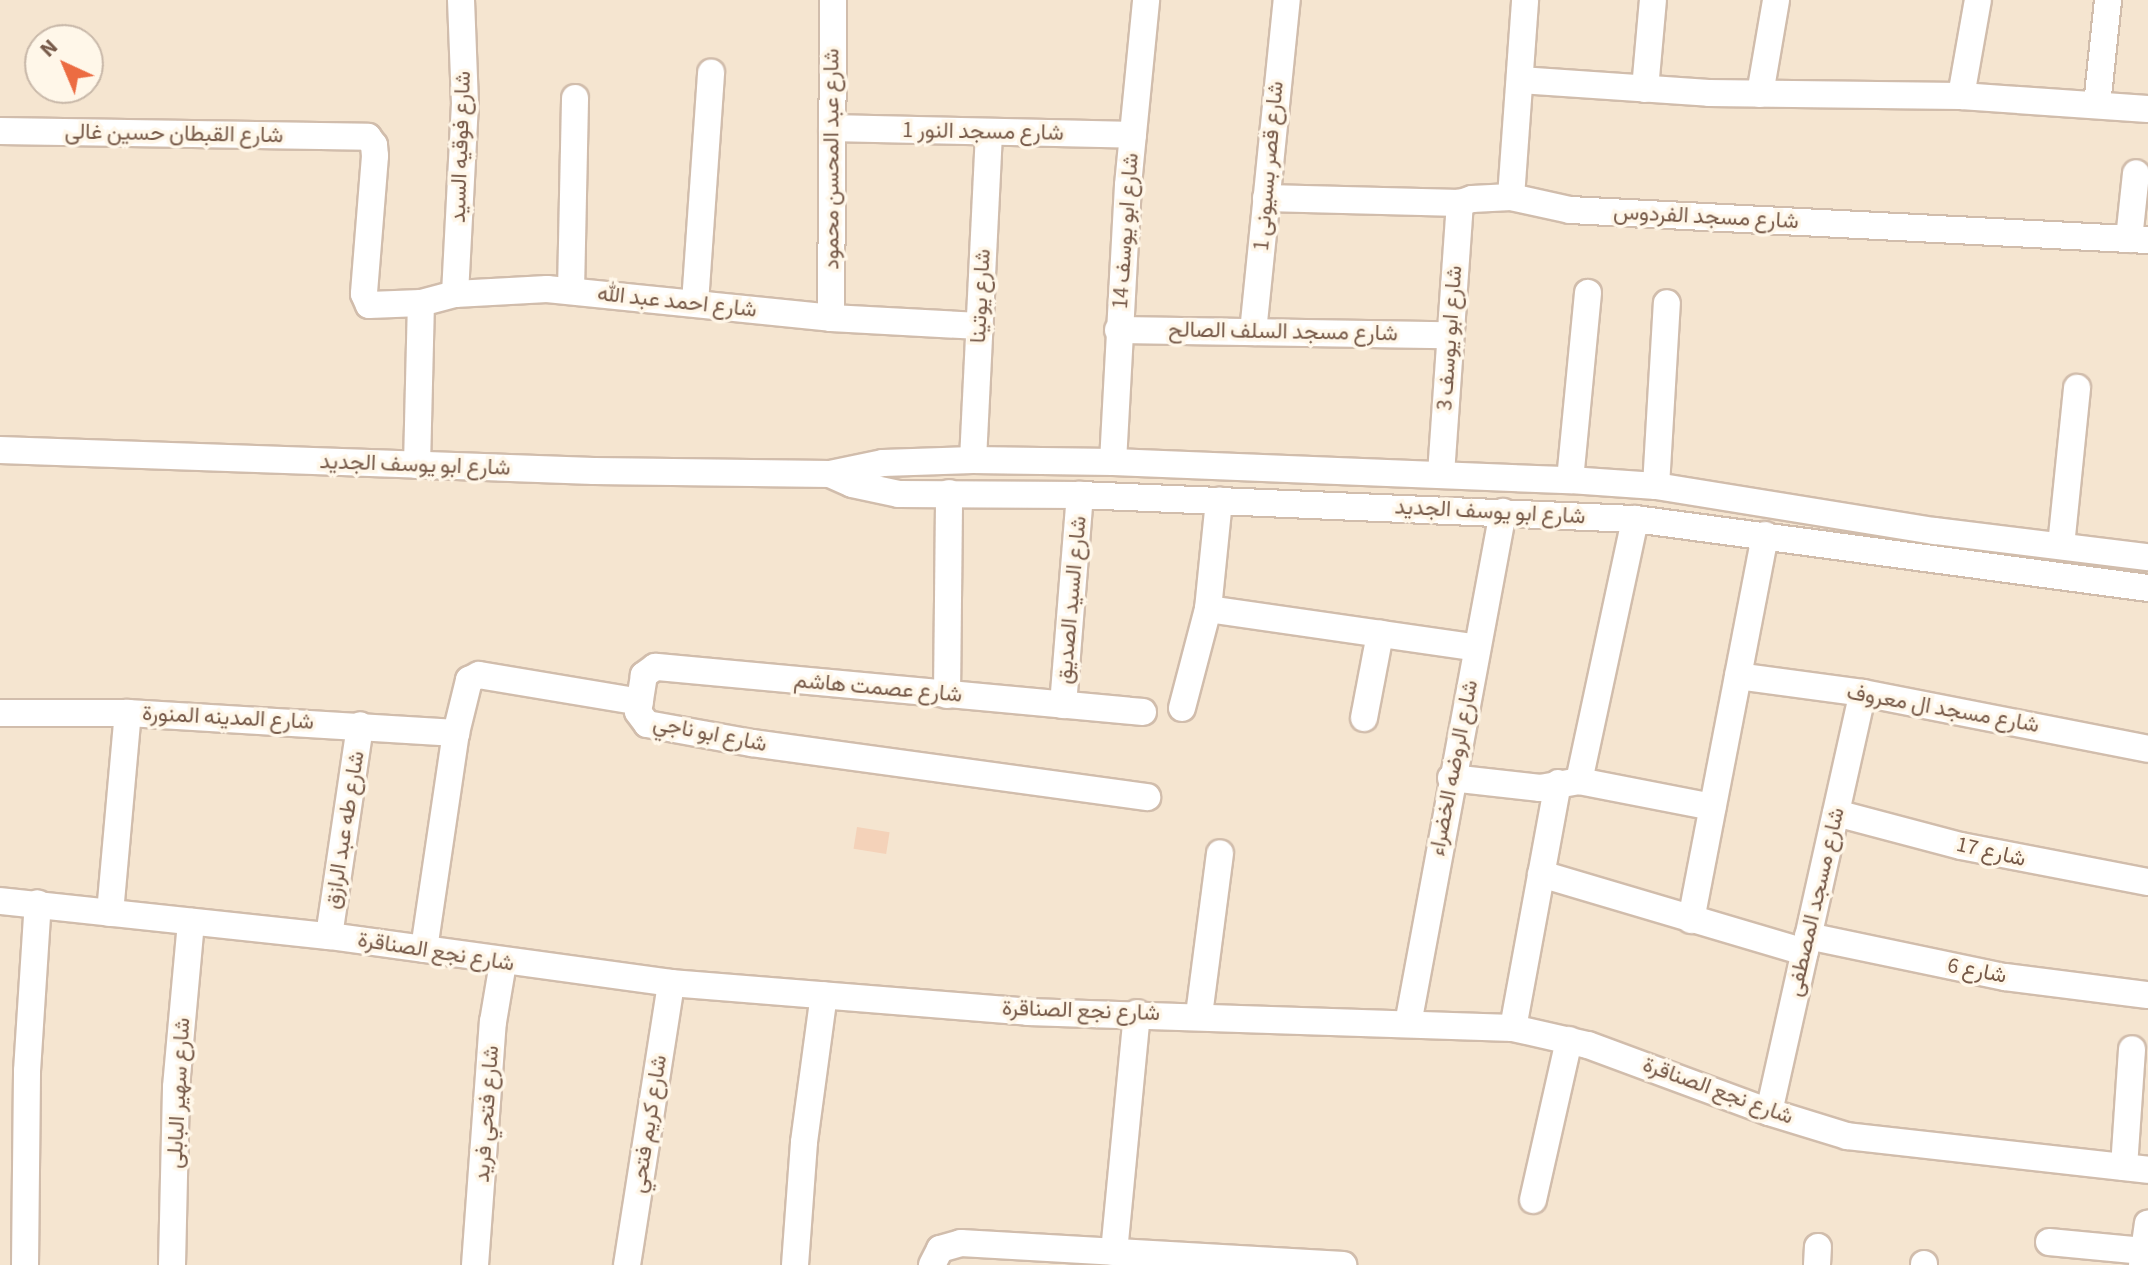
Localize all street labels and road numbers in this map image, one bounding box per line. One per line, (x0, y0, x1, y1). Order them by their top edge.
street label: شارع عبد المحسن محمود (819, 48, 845, 270)
street label: شارع فوقيه السيد (445, 71, 477, 223)
street label: شارع قصر بسيونى 1 (1248, 80, 1290, 252)
street label: شارع مسجد النور 1 (902, 117, 1064, 147)
street label: شارع القبطان حسين غالى (64, 119, 284, 149)
street label: شارع ابو يوسف 14 (1107, 152, 1145, 310)
street label: شارع مسجد الفردوس (1613, 199, 1799, 235)
street label: شارع يوتينا (965, 248, 997, 344)
street label: شارع ابو يوسف 3 (1432, 265, 1468, 411)
street label: شارع احمد عبد الله (596, 281, 758, 323)
street label: شارع مسجد السلف الصالح (1168, 317, 1398, 347)
street label: شارع ابو يوسف الجديد (319, 448, 511, 482)
street label: شارع ابو يوسف الجديد (1394, 494, 1586, 530)
street label: شارع السيد الصديق (1052, 515, 1092, 685)
street label: شارع عصمت هاشم (793, 667, 963, 709)
street label: شارع الروضه الخضراء (1424, 678, 1484, 858)
street label: شارع مسجد ال معروف (1845, 679, 2041, 739)
street label: شارع المدينه المنورة (142, 700, 314, 736)
street label: شارع ابو ناجي (651, 710, 769, 758)
street label: شارع طه عبد الرازق (319, 749, 371, 911)
street label: شارع مسجد المصطفى (1781, 805, 1851, 999)
street label: شارع 17 (1954, 831, 2028, 873)
street label: شارع نجع الصناقرة (356, 927, 516, 977)
street label: شارع 6 (1945, 952, 2009, 990)
street label: شارع نجع الصناقرة (1002, 995, 1160, 1027)
street label: شارع سهير البابلى (162, 1017, 196, 1169)
street label: شارع فتحي فريد (469, 1045, 505, 1183)
street label: شارع نجع الصناقرة (1639, 1052, 1797, 1130)
street label: شارع كريم فتحي (625, 1053, 673, 1195)

